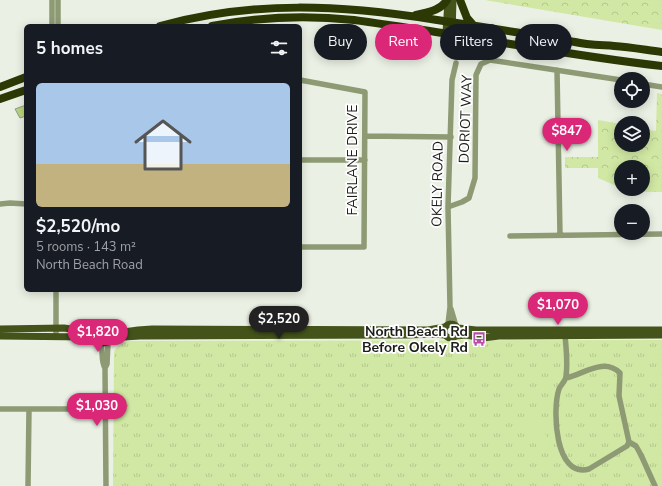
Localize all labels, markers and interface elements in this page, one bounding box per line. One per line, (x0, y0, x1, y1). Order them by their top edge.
chip: Buy (314, 24, 367, 60)
chip: Rent (375, 24, 432, 60)
chip: Filters (440, 24, 507, 60)
chip: New (515, 24, 572, 60)
text: 5 homes (36, 37, 103, 60)
icon: filters (268, 37, 290, 59)
map controls (614, 72, 650, 240)
button: locate (614, 72, 650, 108)
street label: DORIOT WAY (454, 74, 477, 164)
street label: FAIRLANE DRIVE (343, 105, 362, 215)
icon: home (127, 109, 199, 181)
button: layers (614, 116, 650, 152)
pin: $847 (543, 118, 591, 152)
text: $847 (551, 122, 583, 140)
street label: OKELY ROAD (427, 141, 448, 227)
button: + (614, 160, 650, 196)
button: − (614, 204, 650, 240)
text: $2,520/mo (36, 215, 120, 238)
text: 5 rooms · 143 m² (36, 238, 136, 256)
text: North Beach Road (36, 256, 143, 274)
pin: $1,070 (525, 292, 591, 326)
text: $1,070 (537, 296, 579, 314)
pin: $2,520 (246, 306, 312, 340)
text: $2,520 (258, 310, 300, 328)
pin: $1,820 (65, 319, 131, 353)
place label: North Beach Rd Before Okely Rd (362, 322, 468, 357)
text: $1,820 (77, 323, 119, 341)
bus stop icon: North Beach Rd Before Okely Rd (471, 331, 487, 347)
pin: $1,030 (64, 393, 130, 427)
text: $1,030 (76, 397, 118, 415)

